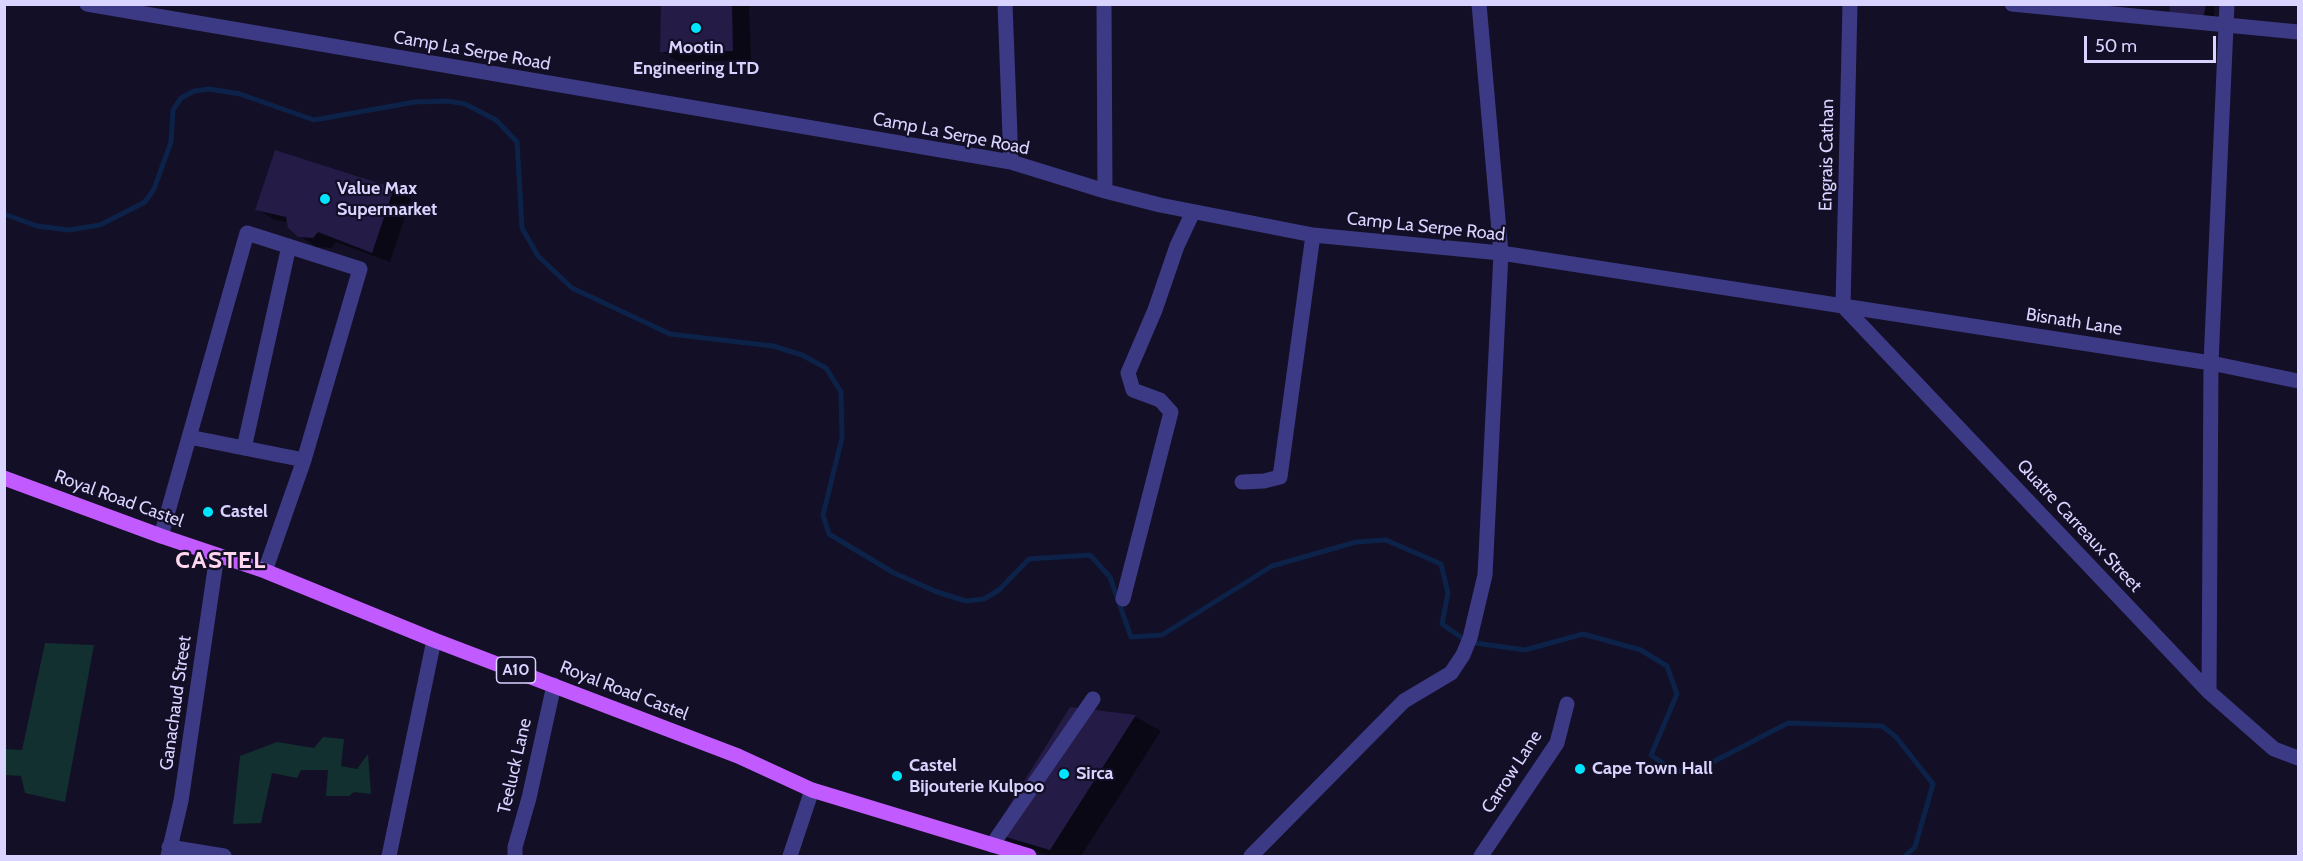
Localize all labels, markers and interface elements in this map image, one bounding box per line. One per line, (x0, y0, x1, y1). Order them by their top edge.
marker: Mootin Engineering LTD (689, 21, 703, 35)
scale bar (2087, 24, 2219, 62)
street label: Camp La Serpe Road (392, 27, 552, 75)
text: 50 m (2095, 35, 2137, 57)
place label: Mootin Engineering LTD (633, 37, 759, 80)
street label: Engrais Cathan (1815, 99, 1839, 211)
street label: Camp La Serpe Road (871, 108, 1031, 160)
place label: Value Max Supermarket (337, 178, 437, 220)
marker: Value Max Supermarket (318, 192, 332, 206)
street label: Camp La Serpe Road (1346, 208, 1506, 246)
street label: Bisnath Lane (2024, 304, 2124, 340)
street label: Quatre Carreaux Street (2012, 455, 2146, 597)
street label: Royal Road Castel (51, 466, 187, 532)
place label: Castel (220, 501, 268, 523)
marker: Castel (201, 505, 215, 519)
district label: CASTEL (175, 547, 267, 575)
street label: Ganachaud Street (156, 634, 196, 772)
road number: A10 (496, 657, 536, 683)
street label: Royal Road Castel (557, 657, 691, 725)
street label: Teeluck Lane (494, 716, 536, 816)
street label: Carrow Lane (1477, 726, 1547, 818)
place label: Castel Bijouterie Kulpoo (909, 755, 1044, 798)
place label: Cape Town Hall (1592, 758, 1713, 780)
marker: Cape Town Hall (1573, 762, 1587, 776)
place label: Sirca (1076, 763, 1114, 785)
marker: Sirca (1057, 767, 1071, 781)
marker: Castel Bijouterie Kulpoo (890, 769, 904, 783)

